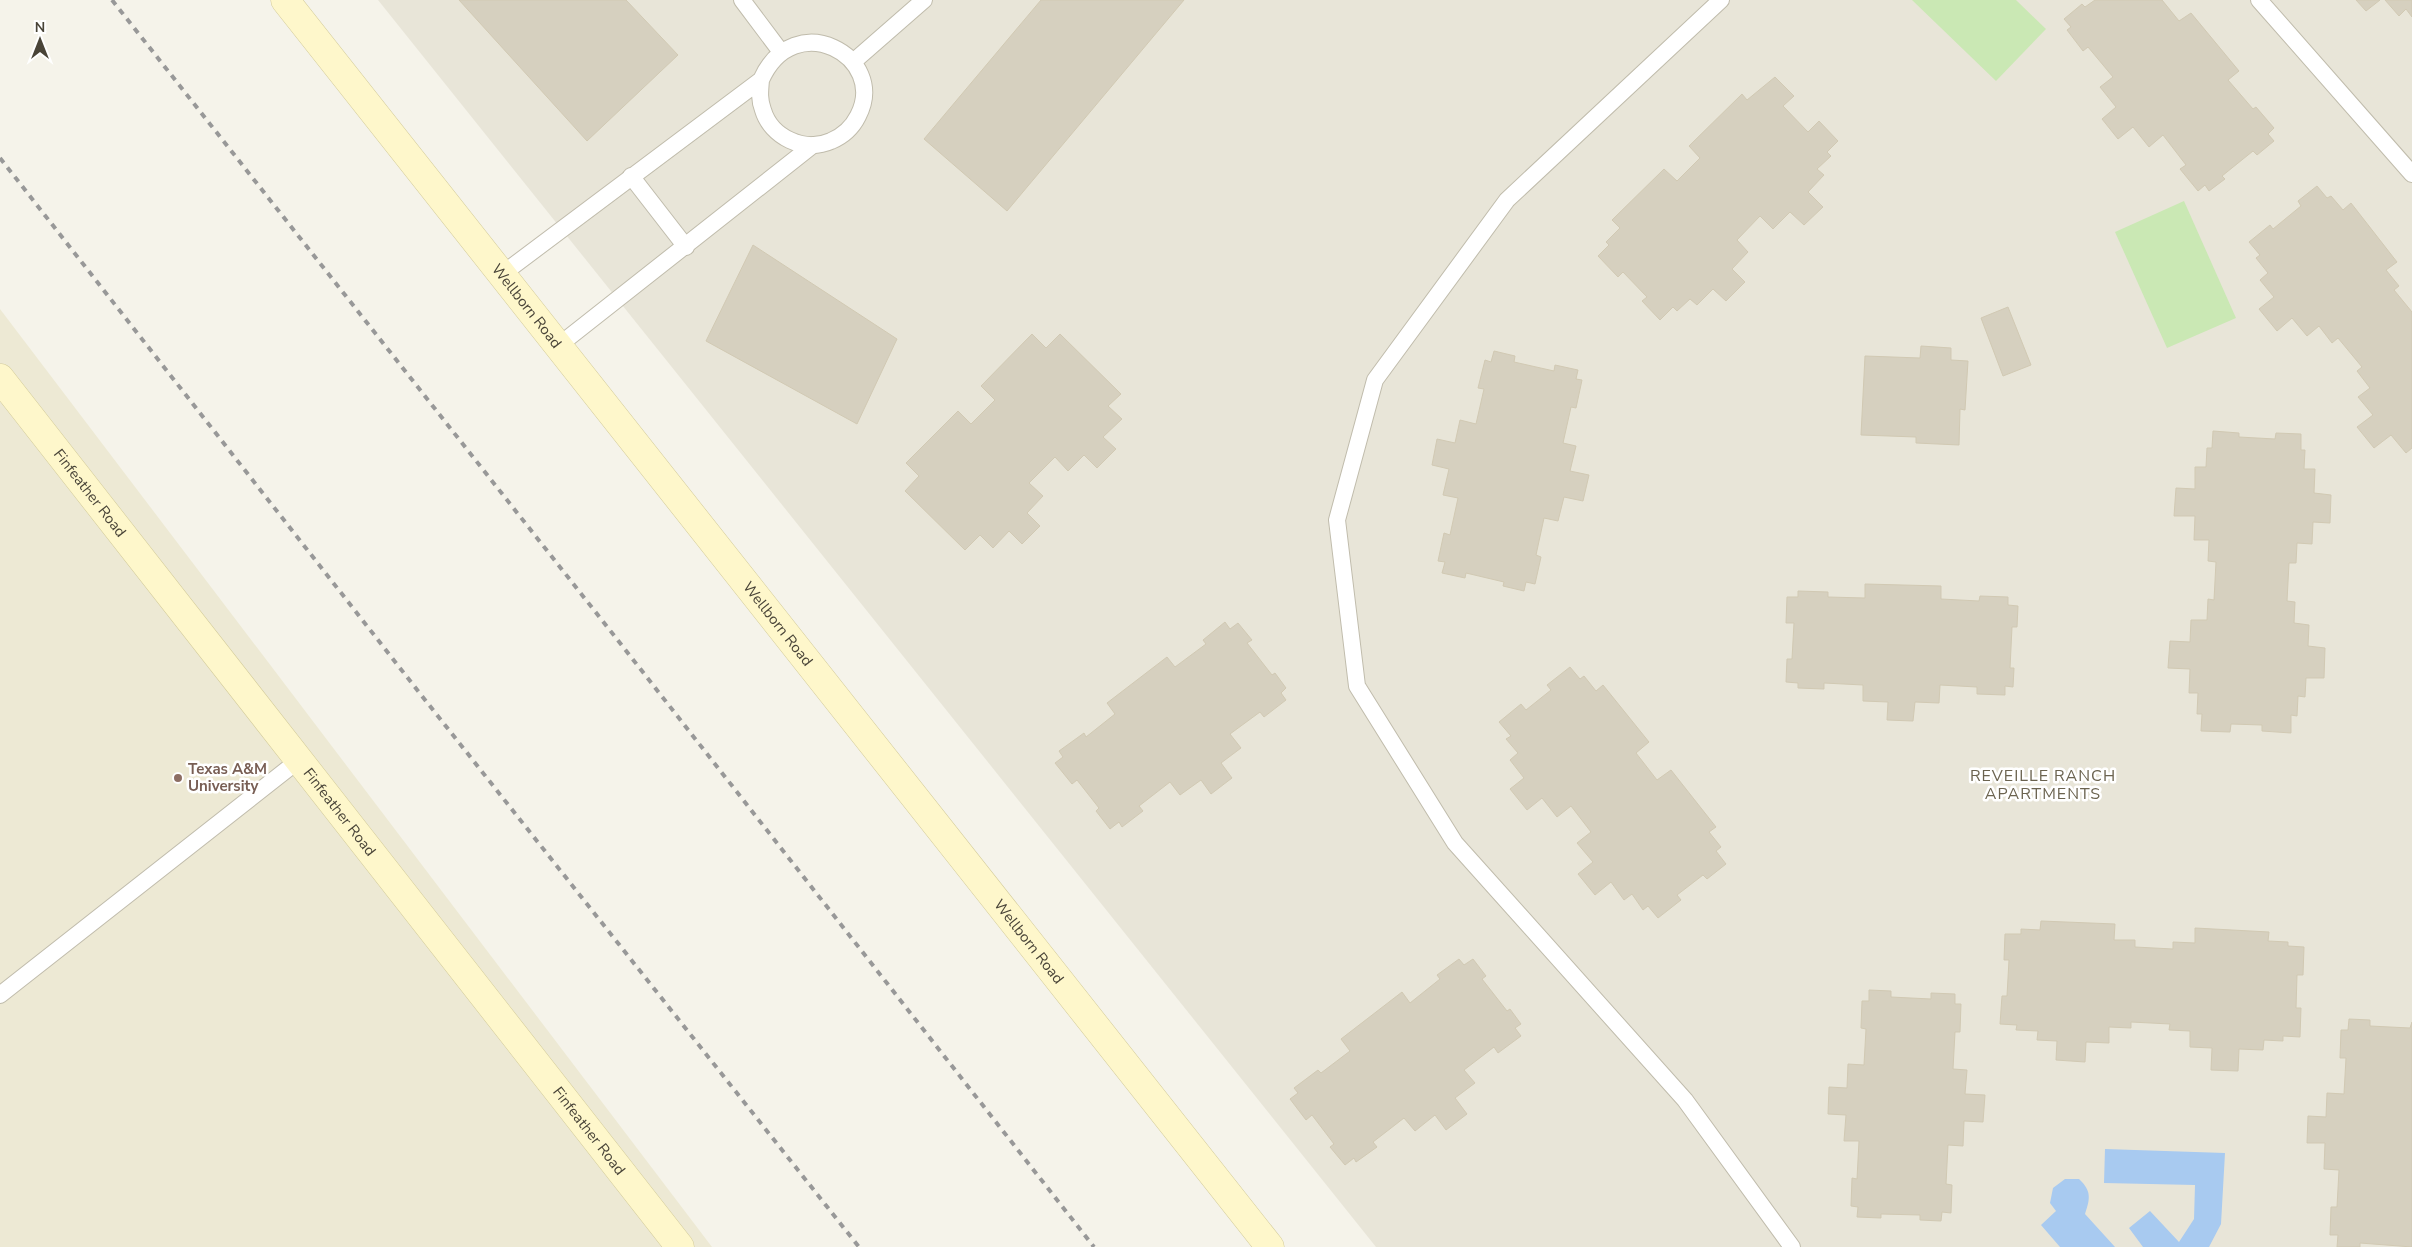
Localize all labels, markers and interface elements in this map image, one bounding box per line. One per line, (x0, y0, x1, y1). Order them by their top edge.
north arrow (15, 15, 65, 65)
text: N (35, 18, 45, 37)
street label: Wellborn Road (487, 260, 566, 352)
street label: Finfeather Road (49, 445, 131, 541)
street label: Wellborn Road (738, 578, 817, 670)
place label: Texas A&M University (188, 759, 267, 796)
street label: Finfeather Road (299, 764, 380, 860)
district label: REVEILLE RANCH APARTMENTS (1970, 765, 2116, 805)
marker: Texas A&M University (172, 772, 184, 784)
street label: Wellborn Road (989, 895, 1068, 988)
street label: Finfeather Road (548, 1083, 630, 1179)

